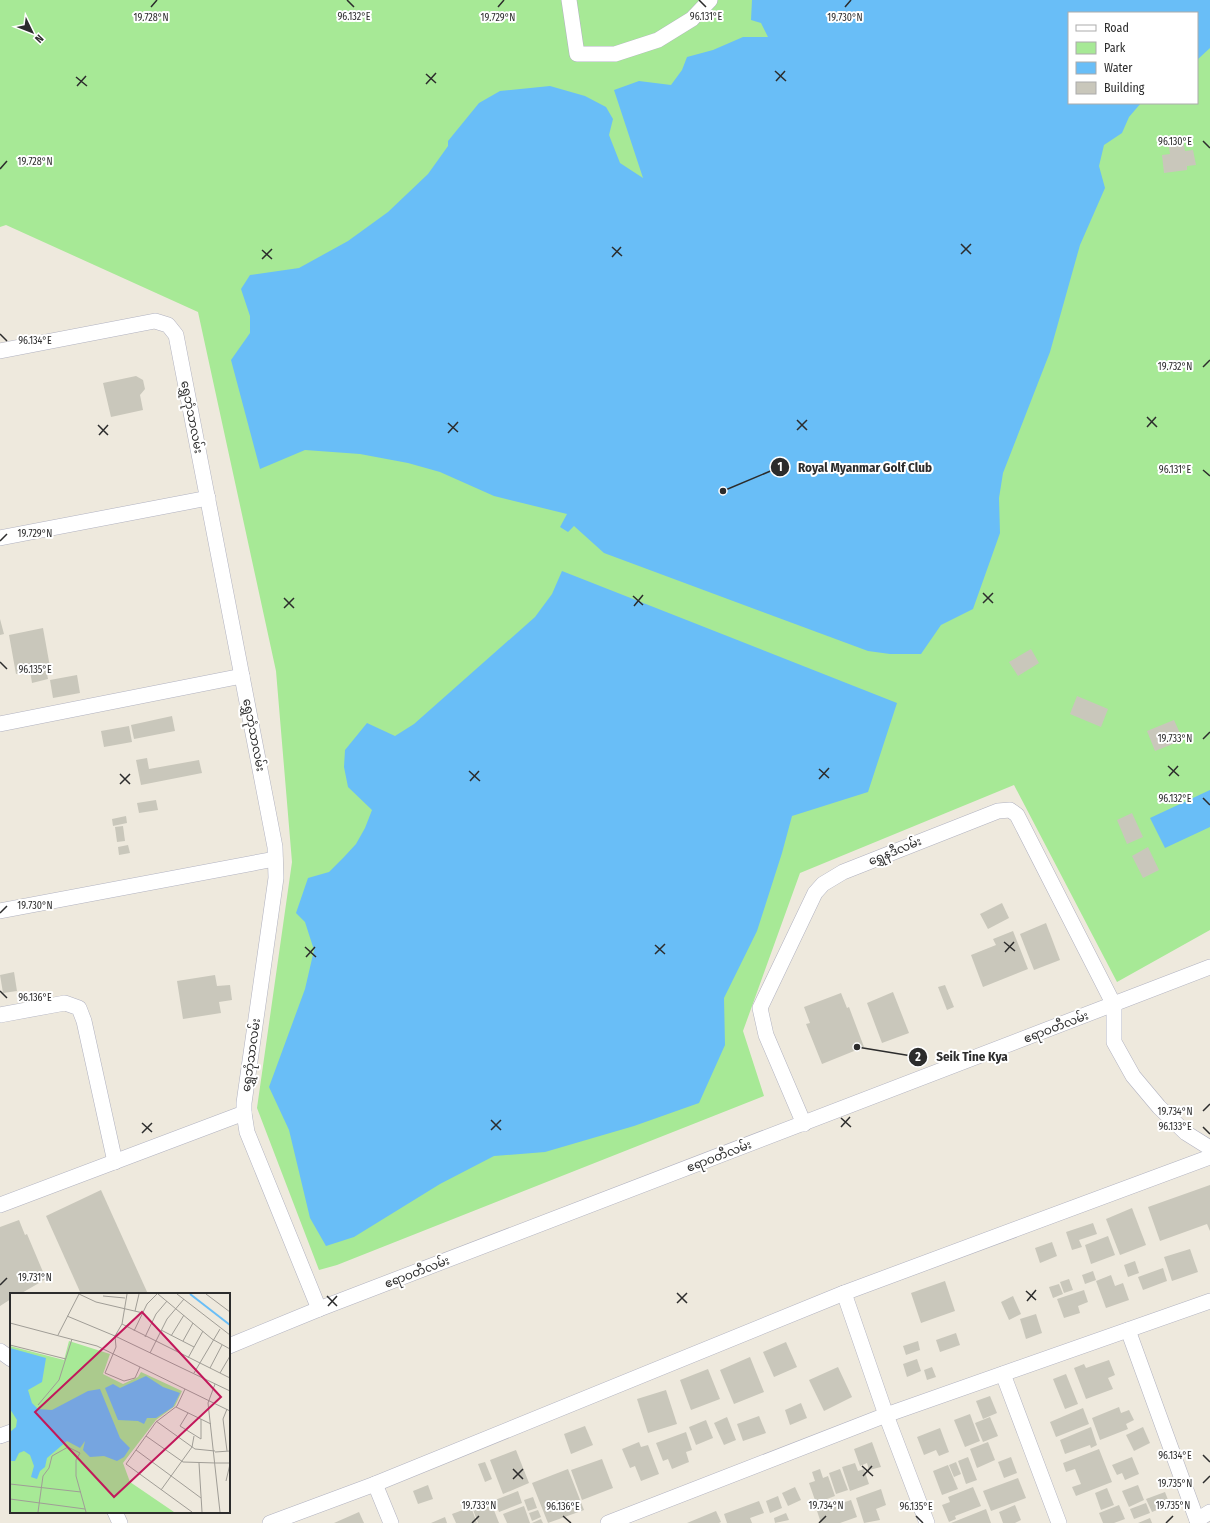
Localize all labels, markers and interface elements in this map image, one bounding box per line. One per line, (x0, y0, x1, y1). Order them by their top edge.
text: 96.132°E (337, 11, 371, 23)
text: 96.131°E (690, 11, 723, 23)
north arrow (12, 12, 52, 52)
text: 19.728°N (134, 12, 169, 24)
text: 19.729°N (481, 12, 515, 24)
text: 19.730°N (827, 12, 863, 24)
legend (1068, 12, 1198, 104)
text: Road (1104, 21, 1129, 35)
text: N (32, 32, 46, 45)
text: Park (1104, 41, 1126, 55)
text: Water (1104, 61, 1133, 75)
text: Building (1104, 81, 1145, 95)
text: 96.130°E (1158, 136, 1192, 148)
text: 19.728°N (18, 156, 53, 168)
text: 96.134°E (18, 335, 52, 347)
text: 19.732°N (1158, 361, 1192, 373)
street label: ရွှေဘုံသာလမ်း (175, 379, 208, 455)
callout: Royal Myanmar Golf Club (770, 454, 940, 479)
text: 1 (777, 460, 783, 474)
text: Royal Myanmar Golf Club (798, 460, 932, 475)
text: 96.131°E (1159, 464, 1192, 476)
text: 19.729°N (18, 528, 52, 540)
text: 96.135°E (18, 664, 52, 676)
street label: ရွှေဘုံသာလမ်း (237, 697, 270, 773)
text: 19.733°N (1158, 733, 1192, 745)
text: 96.132°E (1158, 793, 1192, 805)
street label: ရွှေနဒီလမ်း (866, 832, 925, 871)
text: 19.730°N (17, 900, 53, 912)
text: 96.136°E (18, 992, 52, 1004)
street label: ဧရာဝတီလမ်း (1021, 1006, 1092, 1049)
street label: ရွှေဘုံသာလမ်း (237, 1017, 266, 1093)
callout: Seik Tine Kya (908, 1044, 1016, 1069)
text: Seik Tine Kya (936, 1049, 1008, 1064)
text: 2 (914, 1050, 921, 1064)
text: 19.734°N (1158, 1106, 1192, 1118)
text: 96.133°E (1158, 1121, 1192, 1133)
street label: ဧရာဝတီလမ်း (684, 1135, 755, 1178)
street label: ဧရာဝတီလမ်း (382, 1251, 453, 1294)
text: 19.731°N (18, 1272, 52, 1284)
inset map (10, 1293, 230, 1513)
text: 96.134°E (1158, 1450, 1192, 1462)
text: 19.735°N (1158, 1478, 1192, 1490)
text: 19.733°N (462, 1500, 496, 1512)
text: 19.734°N (809, 1500, 843, 1512)
text: 19.735°N (1156, 1500, 1190, 1512)
text: 96.136°E (546, 1501, 580, 1513)
text: 96.135°E (899, 1501, 933, 1513)

